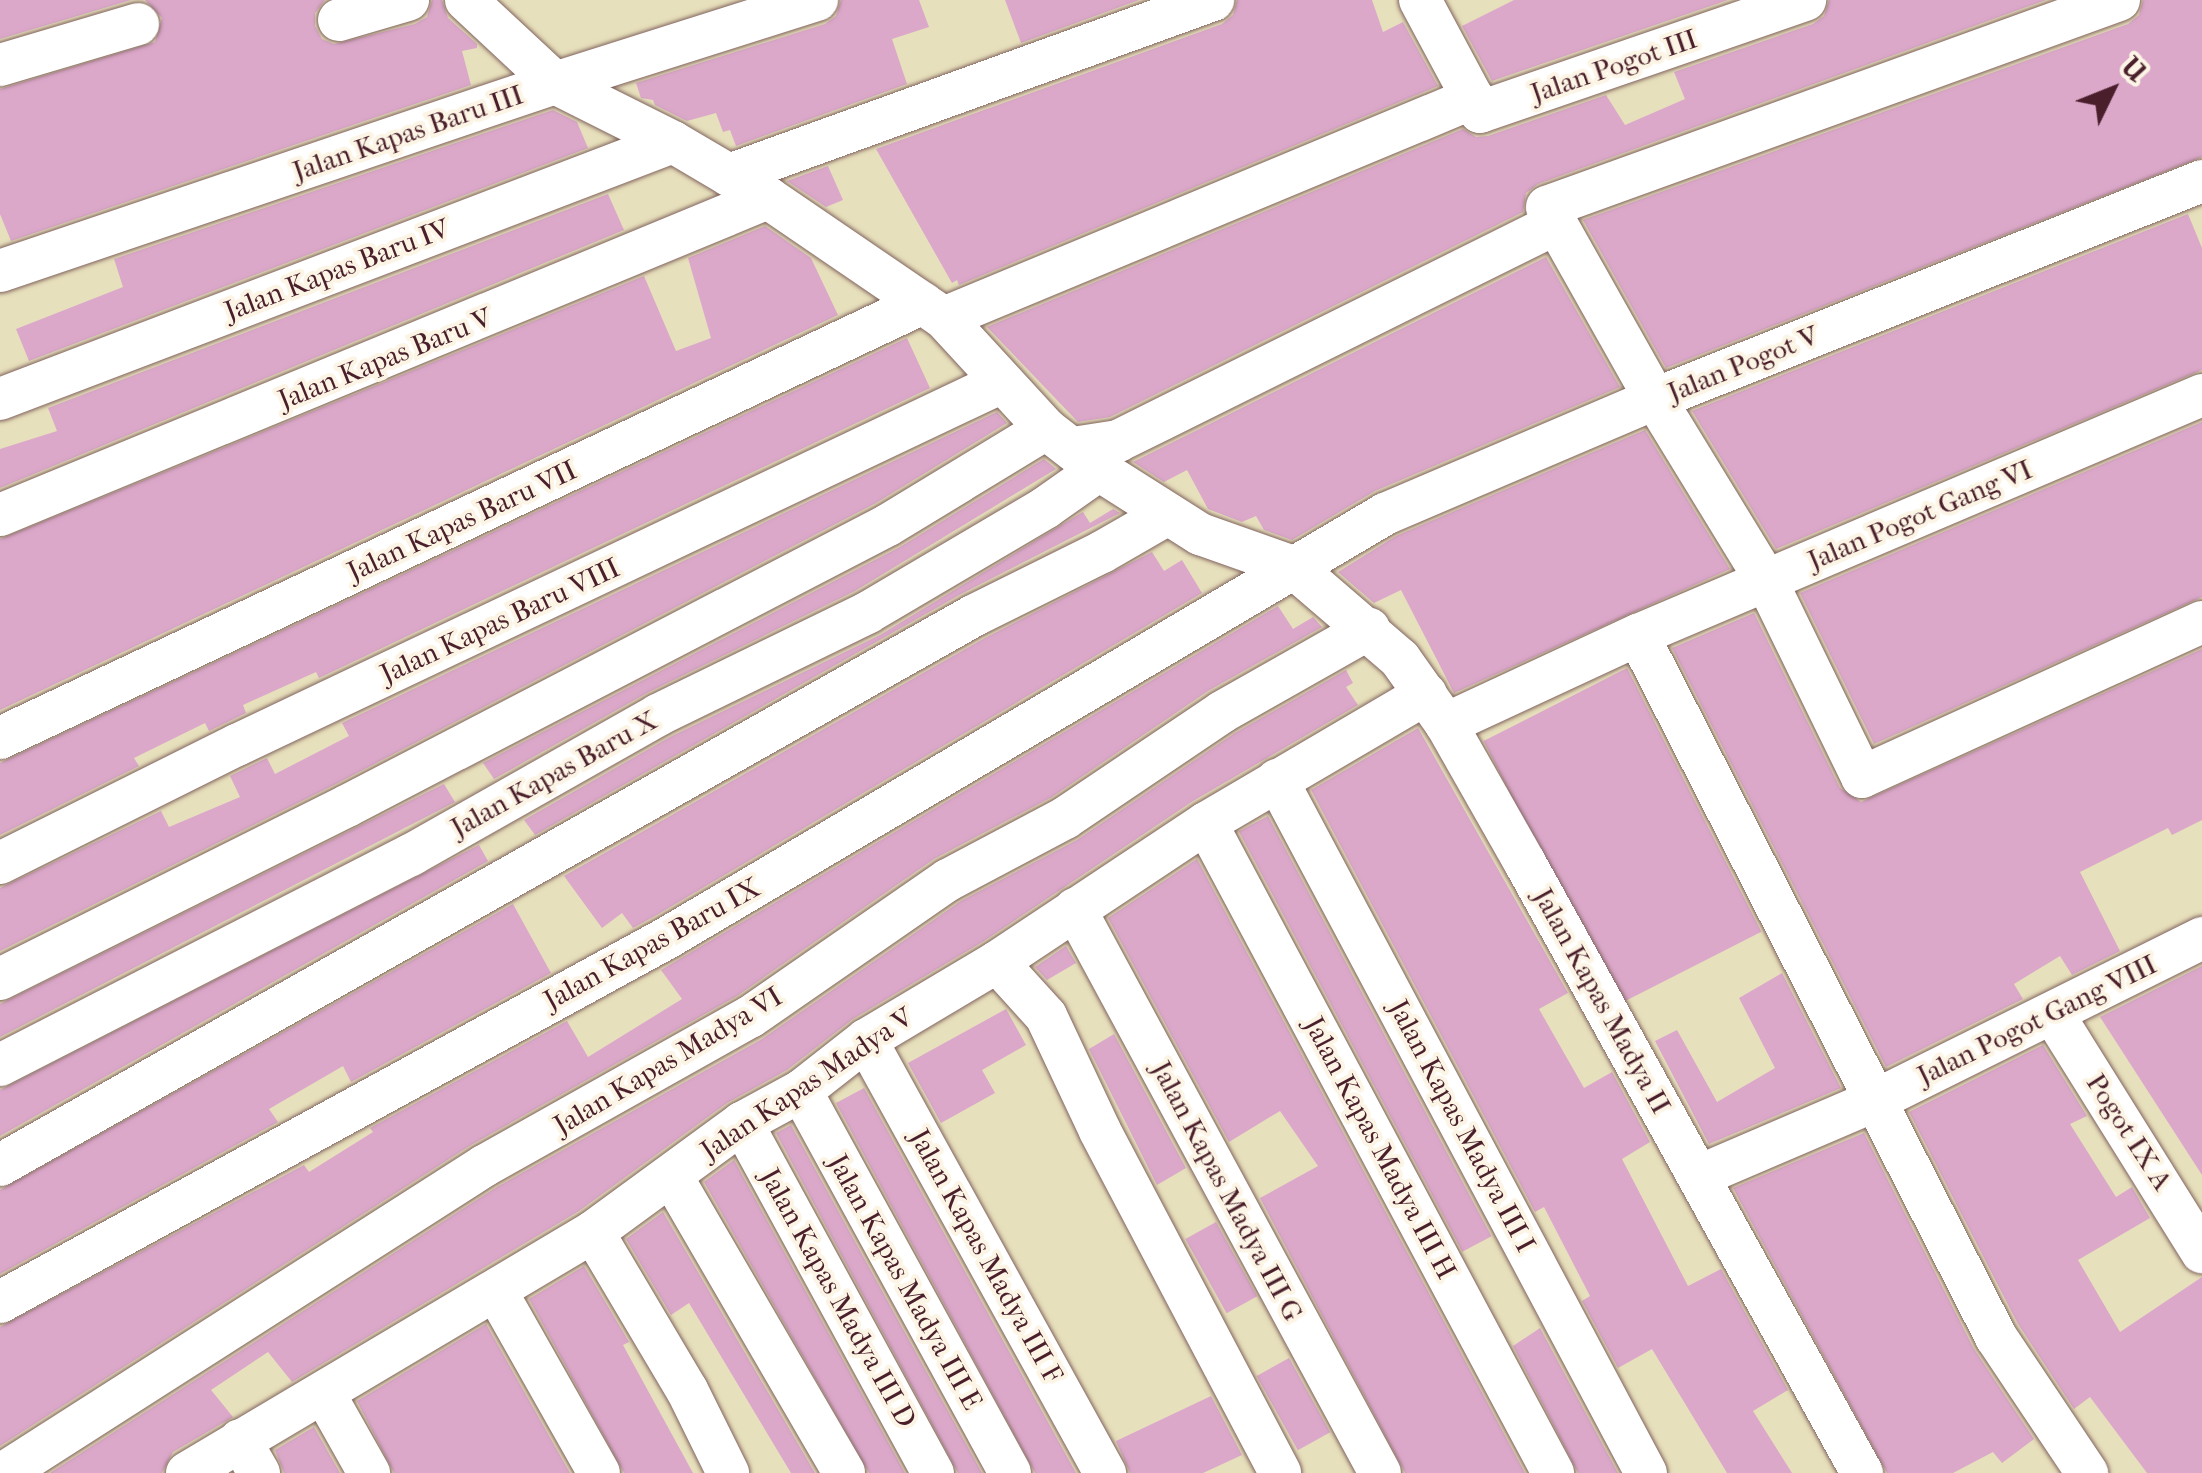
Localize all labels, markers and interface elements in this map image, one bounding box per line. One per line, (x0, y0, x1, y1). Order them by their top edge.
street label: Jalan Pogot III (1526, 22, 1702, 110)
north arrow (2062, 40, 2162, 140)
text: U (2115, 50, 2154, 88)
street label: Jalan Kapas Baru III (288, 78, 528, 188)
street label: Jalan Kapas Baru IV (220, 212, 454, 328)
street label: Jalan Kapas Baru V (273, 301, 497, 417)
street label: Jalan Pogot V (1663, 319, 1823, 409)
street label: Jalan Kapas Baru VII (342, 453, 582, 589)
street label: Jalan Pogot Gang VI (1803, 453, 2037, 577)
street label: Jalan Kapas Baru VIII (375, 551, 625, 691)
street label: Jalan Kapas Baru X (445, 703, 663, 845)
street label: Jalan Kapas Baru IX (538, 871, 766, 1017)
street label: Jalan Kapas Madya II (1526, 882, 1678, 1120)
street label: Jalan Pogot Gang VIII (1912, 947, 2162, 1093)
street label: Jalan Kapas Madya VI (548, 980, 788, 1142)
street label: Jalan Kapas Madya III I (1381, 994, 1543, 1258)
street label: Jalan Kapas Madya V (694, 1000, 920, 1168)
street label: Jalan Kapas Madya III H (1297, 1011, 1463, 1285)
street label: Jalan Kapas Madya III G (1144, 1055, 1310, 1327)
street label: Pogot IX A (2079, 1067, 2179, 1197)
street label: Jalan Kapas Madya III F (902, 1123, 1070, 1389)
street label: Jalan Kapas Madya III E (821, 1148, 989, 1416)
street label: Jalan Kapas Madya III D (753, 1163, 923, 1433)

